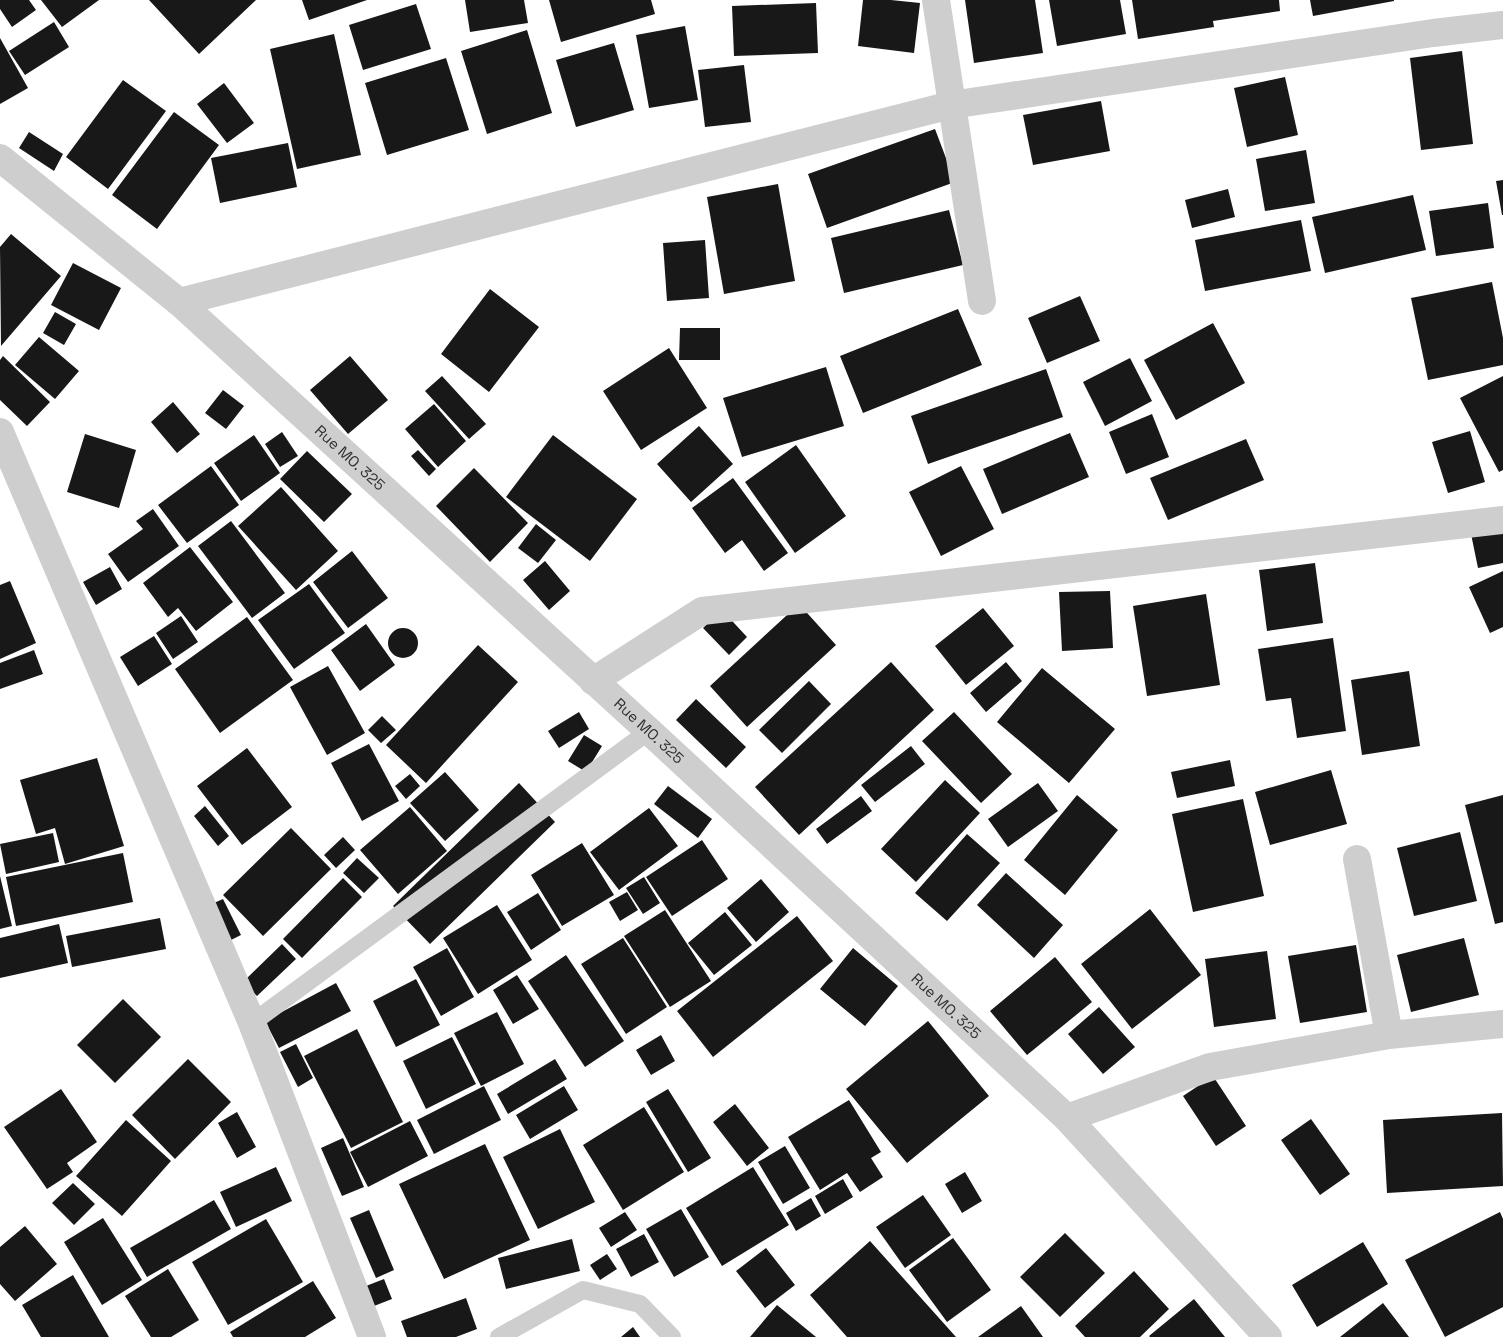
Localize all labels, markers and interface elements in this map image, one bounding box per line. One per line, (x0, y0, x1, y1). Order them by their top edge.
street label: Rue MO. 325 (311, 421, 389, 494)
street label: Rue MO. 325 (610, 694, 688, 768)
street label: Rue MO. 325 (908, 969, 985, 1043)

